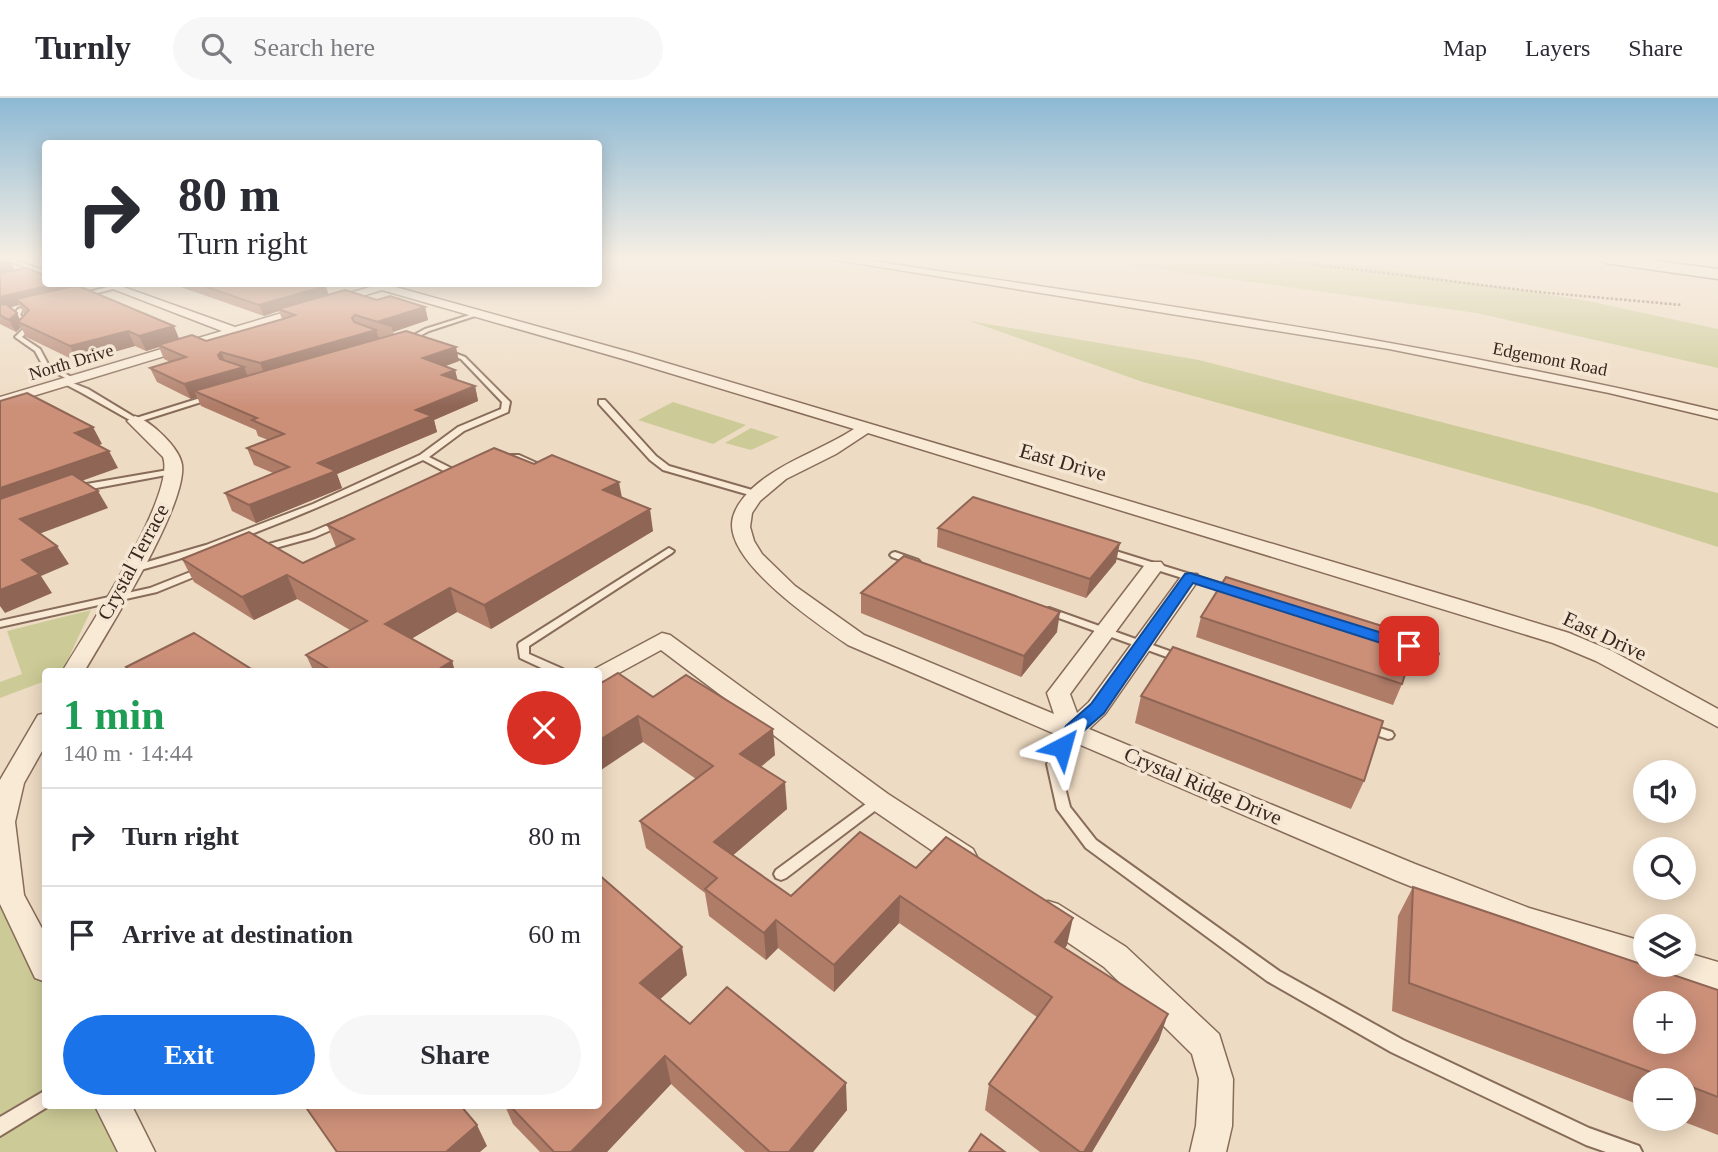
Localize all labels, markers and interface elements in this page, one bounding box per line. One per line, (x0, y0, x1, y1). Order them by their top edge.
search box (173, 17, 663, 80)
icon: search (197, 29, 235, 67)
text: Turnly (35, 30, 131, 66)
text: Search here (253, 33, 375, 62)
text: Map (1443, 35, 1487, 61)
text: Layers (1525, 35, 1590, 61)
text: Share (1628, 35, 1683, 61)
text: 80 m (178, 167, 280, 222)
icon: right (63, 168, 154, 259)
text: Turn right (178, 225, 308, 261)
street label: Edgemont Road (1491, 338, 1609, 380)
street label: North Drive (26, 340, 116, 384)
street label: East Drive (1017, 438, 1109, 486)
street label: Crystal Terrace (92, 500, 174, 624)
street label: East Drive (1559, 606, 1651, 666)
pin (1379, 616, 1439, 676)
icon: arrive (1390, 627, 1428, 665)
button: close (507, 691, 581, 765)
text: 1 min (63, 692, 165, 738)
position arrow (1025, 710, 1099, 784)
text: 140 m · 14:44 (63, 741, 193, 766)
street label: Crystal Ridge Drive (1120, 742, 1286, 830)
map controls (1633, 760, 1696, 1131)
button: sound (1633, 760, 1696, 823)
icon: right (63, 818, 101, 856)
text: Turn right (122, 822, 239, 851)
text: 80 m (528, 822, 581, 851)
button: search (1633, 837, 1696, 900)
button: layers (1633, 914, 1696, 977)
icon: arrive (63, 916, 101, 954)
text: Arrive at destination (122, 920, 353, 949)
text: 60 m (528, 920, 581, 949)
button: + (1633, 991, 1696, 1054)
button: Exit (63, 1015, 315, 1095)
button: Share (329, 1015, 581, 1095)
button: − (1633, 1068, 1696, 1131)

